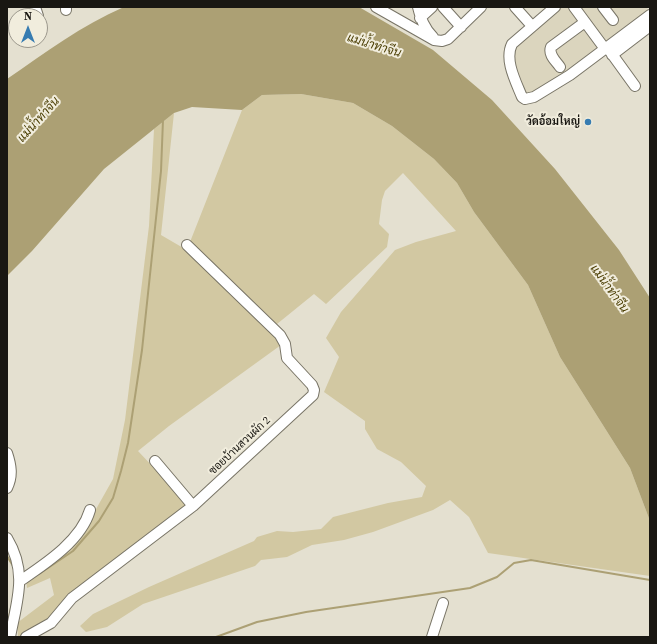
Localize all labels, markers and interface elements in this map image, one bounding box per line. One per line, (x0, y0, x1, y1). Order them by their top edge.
north arrow (8, 8, 48, 48)
text: N (24, 9, 32, 24)
water label: แม่น้ำท่าจีน (345, 31, 403, 61)
water label: แม่น้ำท่าจีน (15, 94, 63, 146)
place label: วัดอ้อมใหญ่ (526, 115, 580, 129)
marker: วัดอ้อมใหญ่ (583, 117, 593, 127)
water label: แม่น้ำท่าจีน (587, 262, 631, 316)
street label: ซอยบ้านสวนผัก 2 (207, 414, 273, 478)

